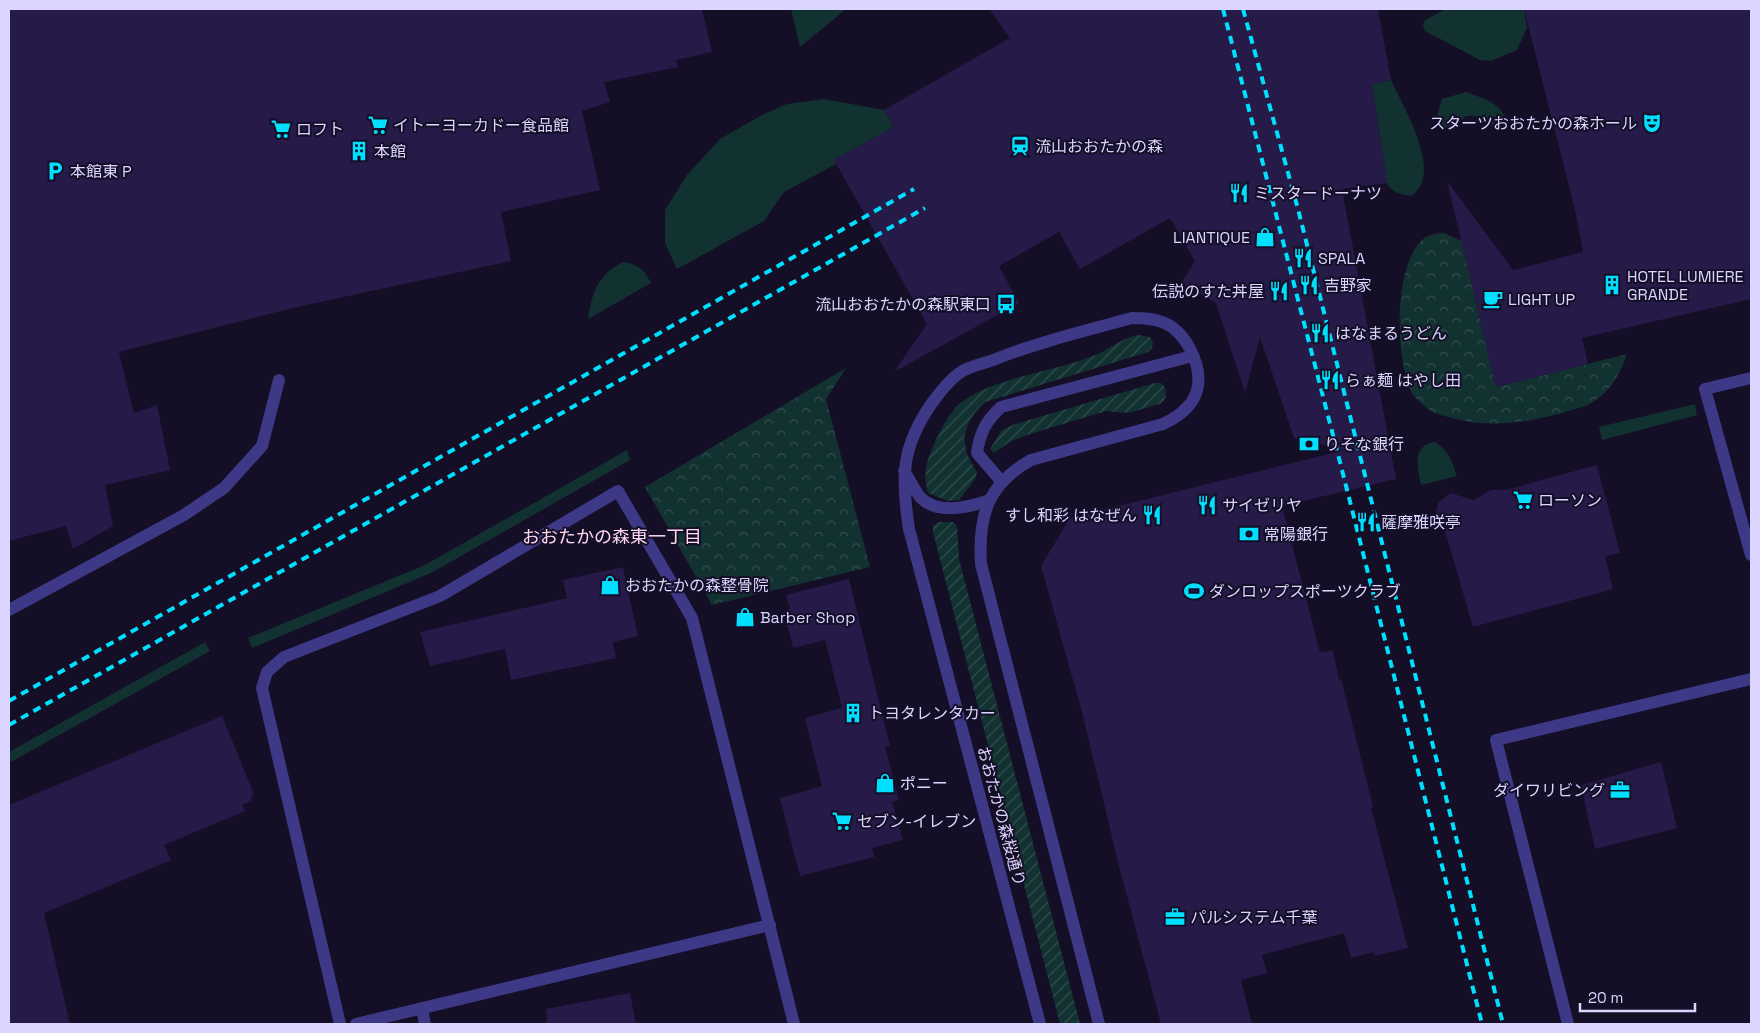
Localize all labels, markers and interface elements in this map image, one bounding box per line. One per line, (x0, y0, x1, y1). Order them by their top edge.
theatre icon: スターツおおたかの森ホール (1641, 112, 1663, 134)
place label: スターツおおたかの森ホール (1429, 113, 1637, 134)
supermarket icon: イトーヨーカドー食品館 (367, 114, 389, 136)
place label: イトーヨーカドー食品館 (393, 115, 569, 136)
supermarket icon: ロフト (270, 118, 292, 140)
place label: ロフト (296, 119, 344, 140)
station icon: 流山おおたかの森 (1009, 135, 1031, 157)
place label: 流山おおたかの森 (1035, 136, 1163, 157)
building icon: 本館 (348, 140, 370, 162)
place label: 本館 (374, 141, 406, 162)
parking icon: 本館東 P (44, 160, 66, 182)
place label: 本館東 P (70, 161, 132, 182)
restaurant icon: ミスタードーナツ (1228, 182, 1250, 204)
place label: ミスタードーナツ (1254, 183, 1382, 204)
shop icon: LIANTIQUE (1254, 226, 1276, 248)
place label: LIANTIQUE (1173, 227, 1250, 248)
restaurant icon: SPALA (1292, 247, 1314, 269)
place label: SPALA (1318, 248, 1365, 269)
place label: HOTEL LUMIERE GRANDE (1627, 266, 1744, 305)
restaurant icon: 吉野家 (1298, 274, 1320, 296)
building icon: HOTEL LUMIERE GRANDE (1601, 274, 1623, 296)
place label: 吉野家 (1324, 275, 1372, 296)
restaurant icon: 伝説のすた丼屋 (1268, 280, 1290, 302)
place label: 伝説のすた丼屋 (1152, 281, 1264, 302)
cafe icon: LIGHT UP (1482, 288, 1504, 310)
place label: LIGHT UP (1508, 289, 1575, 310)
bus stop icon: 流山おおたかの森駅東口 (995, 293, 1017, 315)
place label: 流山おおたかの森駅東口 (815, 294, 991, 315)
restaurant icon: はなまるうどん (1309, 322, 1331, 344)
place label: はなまるうどん (1335, 323, 1447, 344)
restaurant icon: らぁ麺 はやし田 (1319, 369, 1341, 391)
place label: らぁ麺 はやし田 (1345, 370, 1461, 391)
bank icon: りそな銀行 (1298, 433, 1320, 455)
place label: りそな銀行 (1324, 434, 1404, 455)
supermarket icon: ローソン (1512, 489, 1534, 511)
place label: ローソン (1538, 490, 1602, 511)
restaurant icon: サイゼリヤ (1196, 494, 1218, 516)
place label: サイゼリヤ (1222, 495, 1302, 516)
restaurant icon: すし和彩 はなぜん (1141, 504, 1163, 526)
place label: すし和彩 はなぜん (1005, 505, 1137, 526)
restaurant icon: 薩摩雅咲亭 (1355, 511, 1377, 533)
place label: 薩摩雅咲亭 (1381, 512, 1461, 533)
bank icon: 常陽銀行 (1238, 523, 1260, 545)
place label: 常陽銀行 (1264, 524, 1328, 545)
district label: おおたかの森東一丁目 (522, 525, 702, 548)
shop icon: おおたかの森整骨院 (599, 574, 621, 596)
place label: おおたかの森整骨院 (625, 575, 769, 596)
sports icon: ダンロップスポーツクラブ (1183, 580, 1205, 602)
place label: ダンロップスポーツクラブ (1209, 581, 1401, 602)
shop icon: Barber Shop (734, 606, 756, 628)
place label: Barber Shop (760, 607, 856, 628)
building icon: トヨタレンタカー (842, 702, 864, 724)
place label: トヨタレンタカー (868, 703, 996, 724)
street label: おおたかの森桜通り (973, 744, 1030, 888)
shop icon: ポニー (874, 772, 896, 794)
place label: ポニー (900, 773, 948, 794)
office icon: ダイワリビング (1609, 779, 1631, 801)
place label: ダイワリビング (1493, 780, 1605, 801)
supermarket icon: セブン-イレブン (831, 810, 853, 832)
place label: セブン-イレブン (857, 811, 976, 832)
office icon: パルシステム千葉 (1164, 906, 1186, 928)
place label: パルシステム千葉 (1190, 907, 1318, 928)
scale bar (1580, 980, 1695, 1012)
text: 20 m (1588, 988, 1623, 1007)

